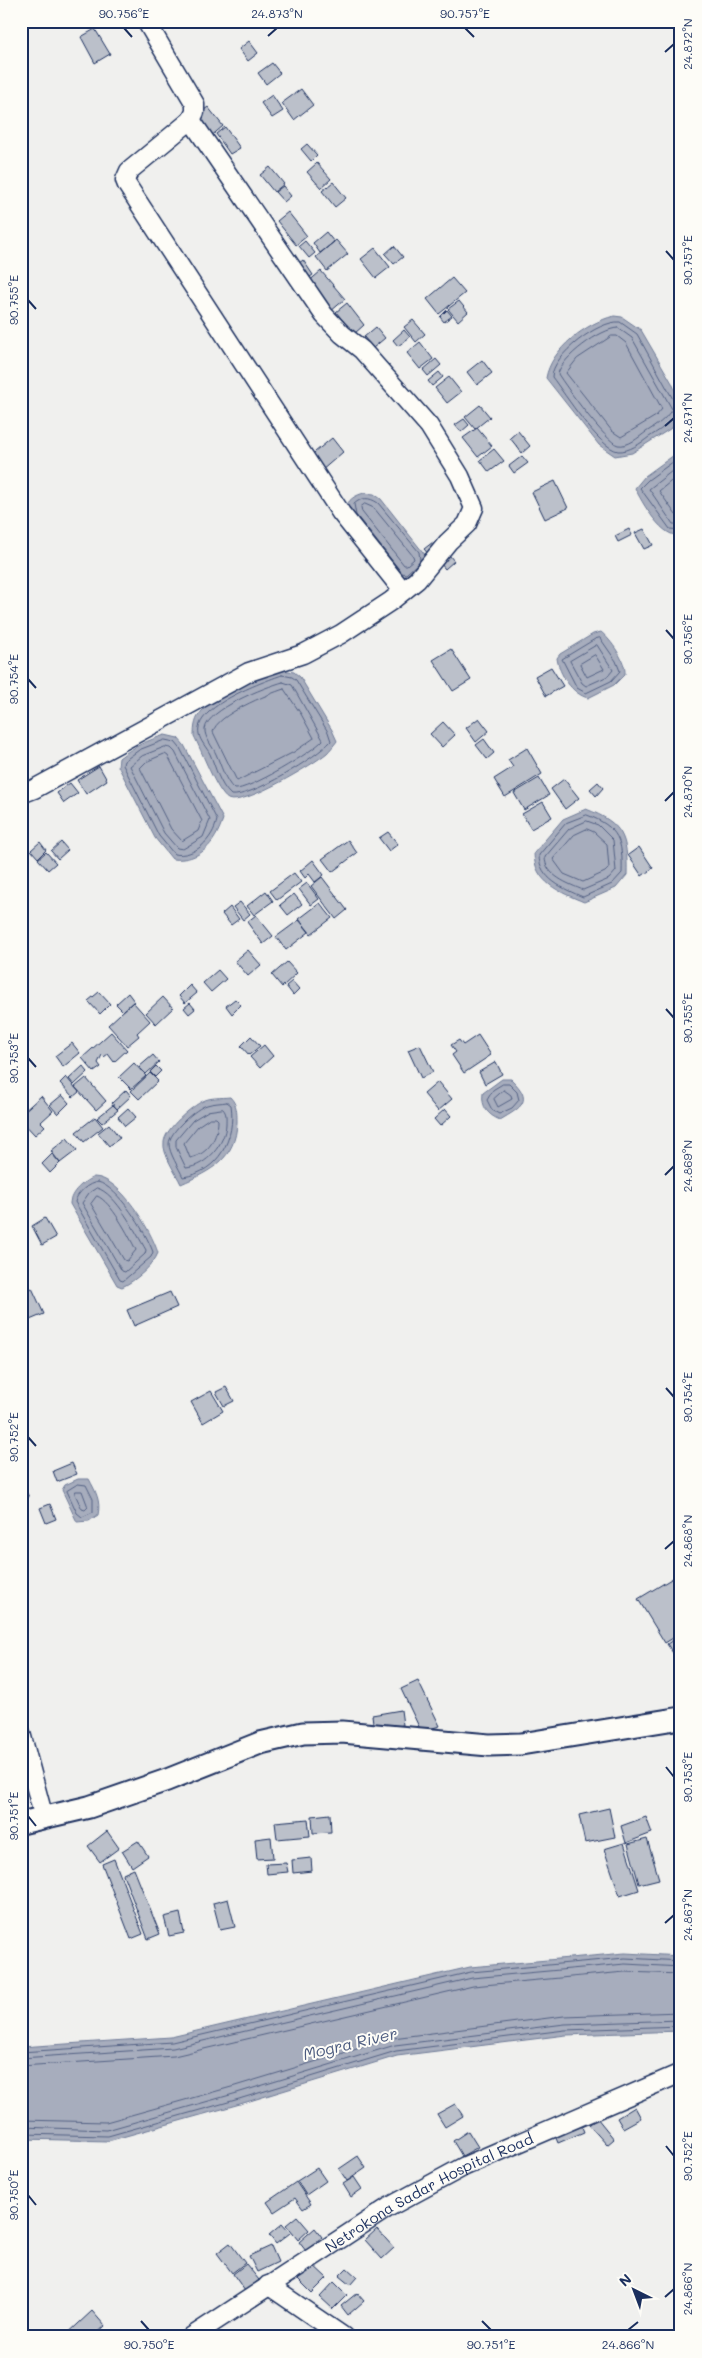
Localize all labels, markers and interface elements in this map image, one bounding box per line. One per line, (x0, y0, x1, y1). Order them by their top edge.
text: 90.756°E (99, 5, 149, 21)
text: 24.873°N (251, 5, 303, 21)
text: 90.757°E (440, 5, 490, 21)
text: 24.872°N (679, 18, 695, 70)
text: 90.757°E (679, 235, 695, 285)
text: 90.755°E (5, 275, 21, 325)
text: 24.871°N (679, 393, 695, 443)
text: 90.756°E (679, 614, 695, 664)
text: 90.754°E (5, 654, 21, 704)
text: 24.870°N (679, 766, 695, 818)
text: 90.755°E (679, 993, 695, 1043)
text: 90.753°E (5, 1033, 21, 1083)
text: 24.869°N (679, 1140, 695, 1192)
text: 90.754°E (679, 1372, 695, 1422)
text: 90.752°E (5, 1412, 21, 1462)
text: 24.868°N (679, 1515, 695, 1567)
text: 90.753°E (679, 1752, 695, 1802)
text: 90.751°E (5, 1792, 21, 1840)
text: 24.867°N (679, 1889, 695, 1941)
water label: Mogra River (301, 2022, 399, 2064)
street label: Netrokona Sadar Hospital Road (321, 2128, 536, 2257)
text: 90.752°E (679, 2131, 695, 2181)
text: 90.750°E (5, 2170, 21, 2220)
text: 24.866°N (679, 2263, 695, 2315)
north arrow (610, 2266, 660, 2316)
text: N (615, 2269, 635, 2291)
text: 90.750°E (124, 2336, 174, 2352)
text: 90.751°E (467, 2336, 515, 2352)
text: 24.866°N (602, 2336, 654, 2352)

